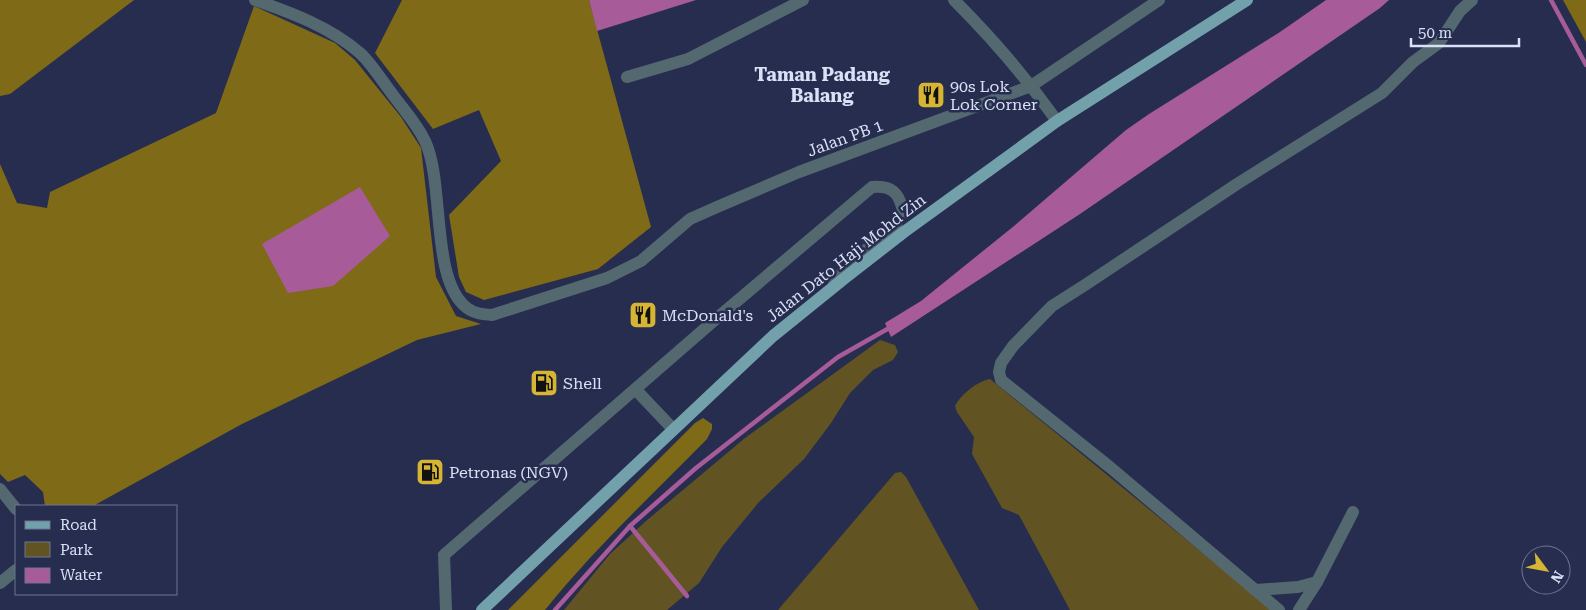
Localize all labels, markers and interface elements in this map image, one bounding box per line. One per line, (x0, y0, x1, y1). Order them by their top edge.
scale bar (1411, 15, 1518, 47)
text: 50 m (1418, 24, 1453, 42)
district label: Taman Padang Balang (754, 64, 891, 106)
place label: 90s Lok Lok Corner (950, 77, 1038, 114)
restaurant icon: 90s Lok Lok Corner (916, 80, 946, 110)
street label: Jalan PB 1 (805, 116, 885, 160)
street label: Jalan Dato Haji Mohd Zin (763, 190, 929, 326)
restaurant icon: McDonald's (628, 300, 658, 330)
place label: McDonald's (662, 306, 754, 325)
fuel station icon: Shell (529, 368, 559, 398)
place label: Shell (563, 374, 602, 393)
fuel station icon: Petronas (NGV) (415, 457, 445, 487)
place label: Petronas (NGV) (449, 463, 568, 482)
legend (15, 505, 178, 595)
text: Road (60, 516, 97, 534)
text: Park (60, 541, 94, 559)
north arrow (1521, 545, 1571, 595)
text: Water (60, 566, 102, 584)
text: N (1547, 568, 1567, 586)

